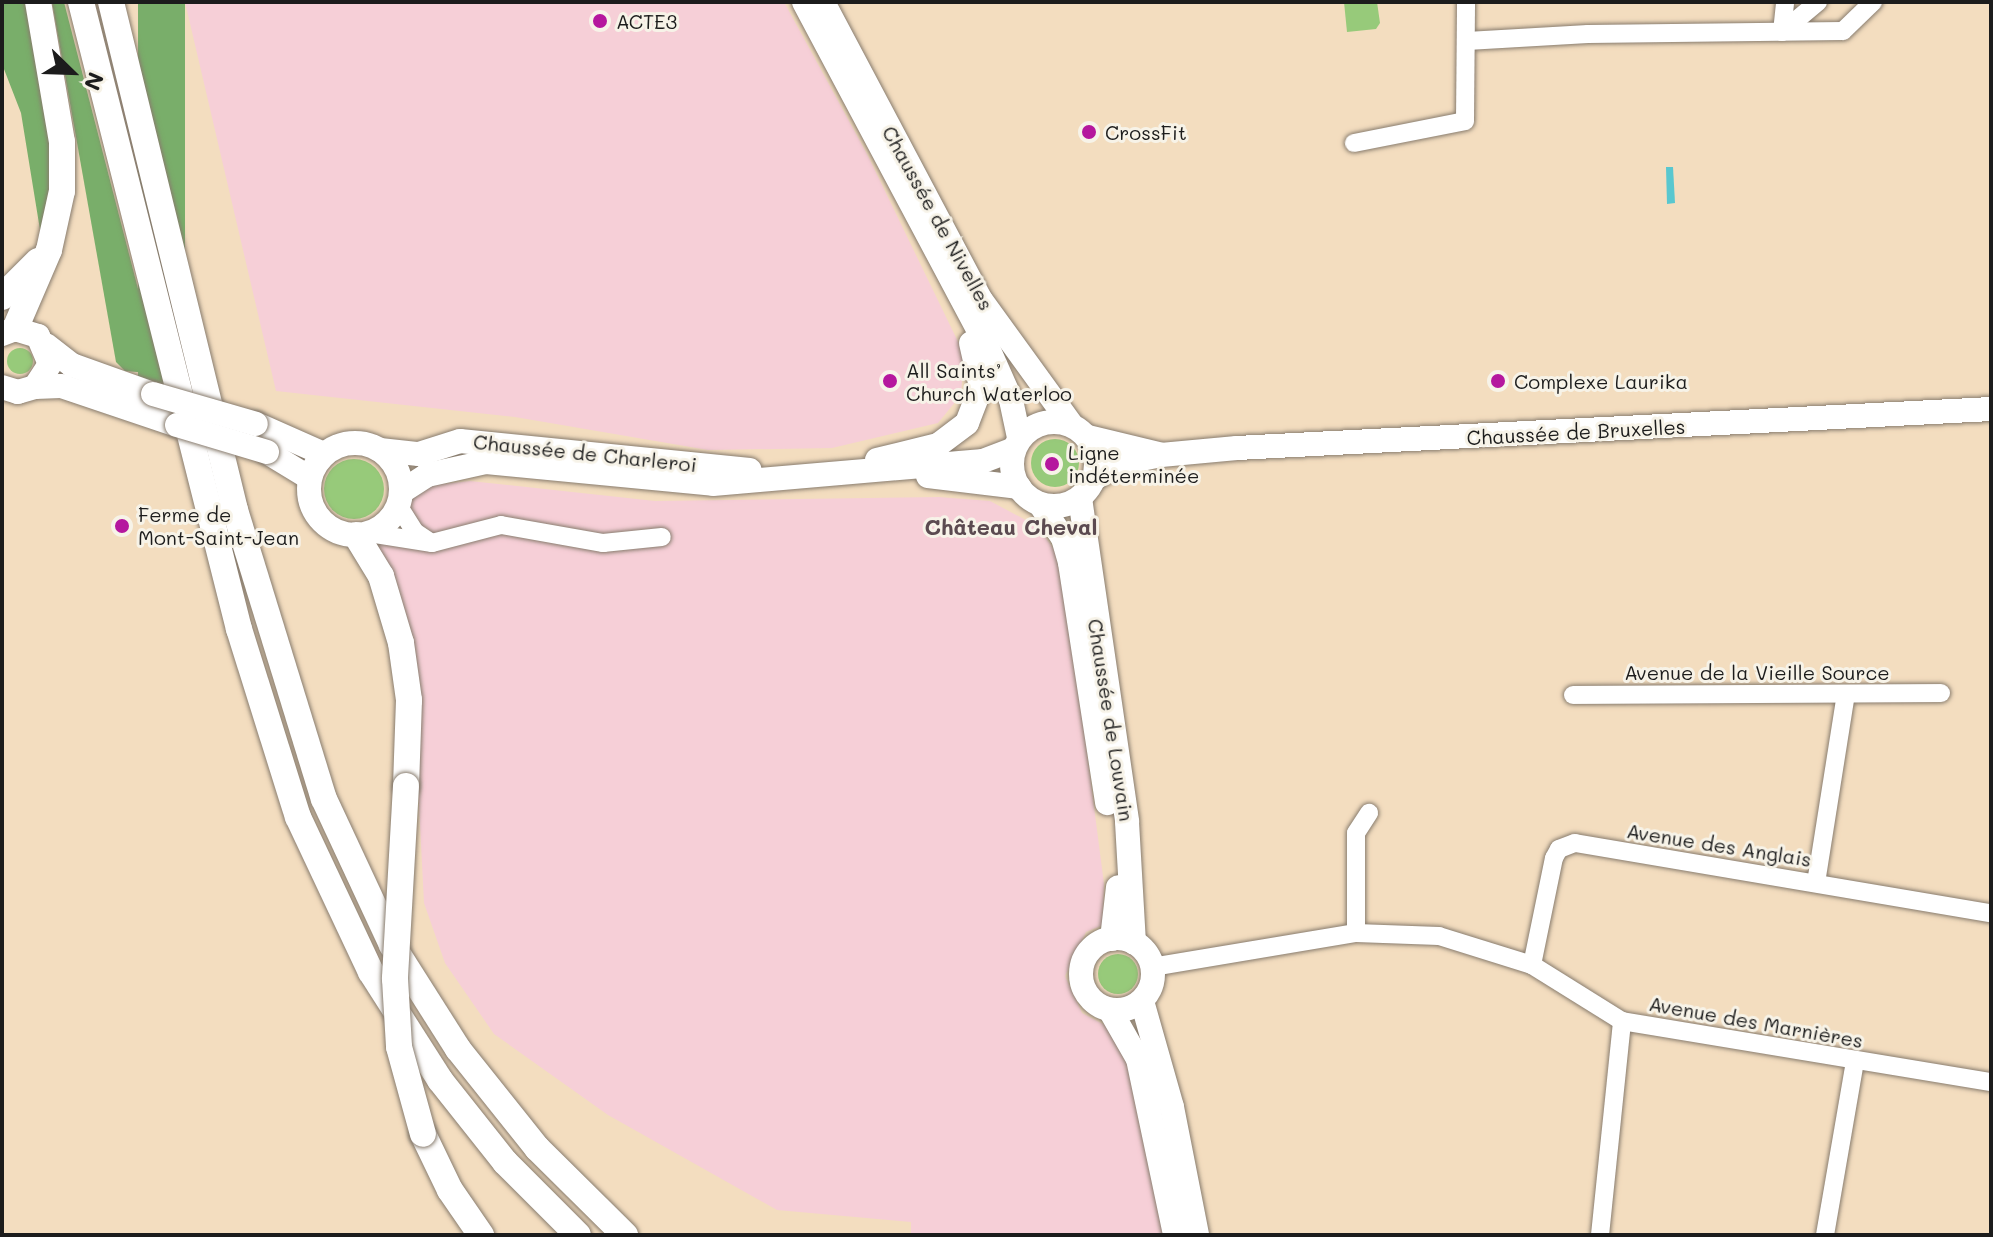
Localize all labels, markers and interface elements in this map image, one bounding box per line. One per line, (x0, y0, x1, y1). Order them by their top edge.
place label: ACTE3 (616, 9, 677, 33)
marker: ACTE3 (591, 12, 609, 30)
north arrow (32, 32, 112, 112)
text: N (78, 68, 111, 95)
place label: CrossFit (1105, 120, 1187, 144)
street label: Chaussée de Nivelles (877, 122, 999, 314)
marker: CrossFit (1080, 123, 1098, 141)
place label: All Saints’ Church Waterloo (906, 358, 1072, 405)
place label: Complexe Laurika (1514, 369, 1688, 393)
marker: All Saints’ Church Waterloo (881, 372, 899, 390)
marker: Complexe Laurika (1489, 372, 1507, 390)
street label: Chaussée de Bruxelles (1466, 414, 1686, 450)
street label: Chaussée de Charleroi (472, 429, 698, 477)
place label: Ligne indéterminée (1068, 440, 1199, 487)
marker: Ligne indéterminée (1043, 455, 1061, 473)
place label: Ferme de Mont-Saint-Jean (138, 502, 299, 549)
district label: Château Cheval (924, 514, 1098, 540)
marker: Ferme de Mont-Saint-Jean (113, 517, 131, 535)
street label: Chaussée de Louvain (1083, 617, 1139, 823)
street label: Avenue de la Vieille Source (1624, 660, 1890, 684)
street label: Avenue des Anglais (1625, 819, 1813, 871)
street label: Avenue des Marnières (1647, 991, 1865, 1053)

